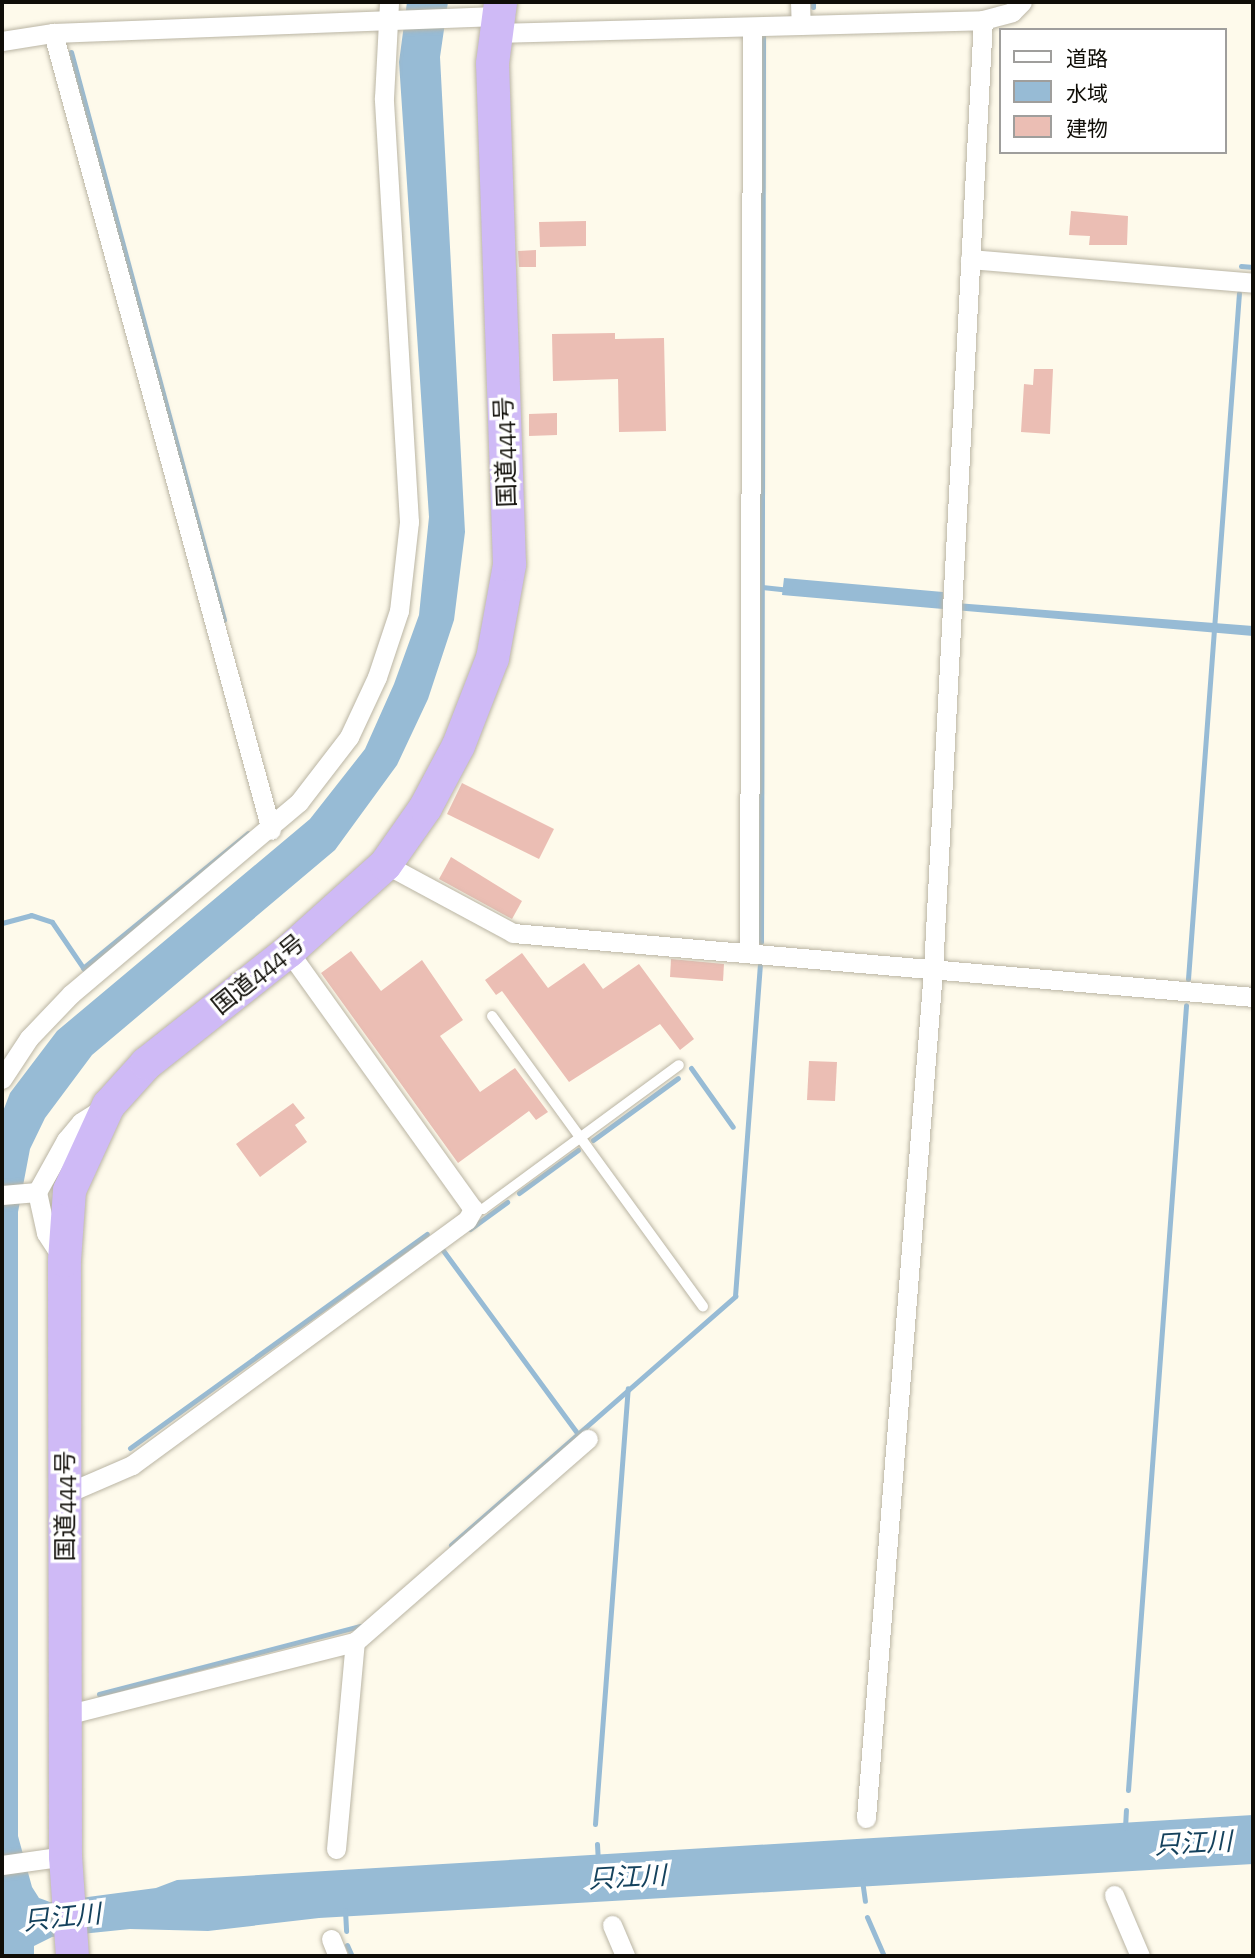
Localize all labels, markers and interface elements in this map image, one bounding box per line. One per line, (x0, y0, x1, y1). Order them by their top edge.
legend (1000, 28, 1227, 154)
text: 道路 (1066, 46, 1108, 71)
text: 水域 (1066, 81, 1108, 106)
text: 建物 (1066, 116, 1108, 141)
street label: 国道444号 (489, 396, 521, 508)
street label: 国道444号 (206, 928, 310, 1020)
street label: 国道444号 (51, 1451, 79, 1561)
water label: 只江川 (1153, 1826, 1233, 1862)
water label: 只江川 (587, 1860, 667, 1896)
water label: 只江川 (22, 1898, 102, 1938)

